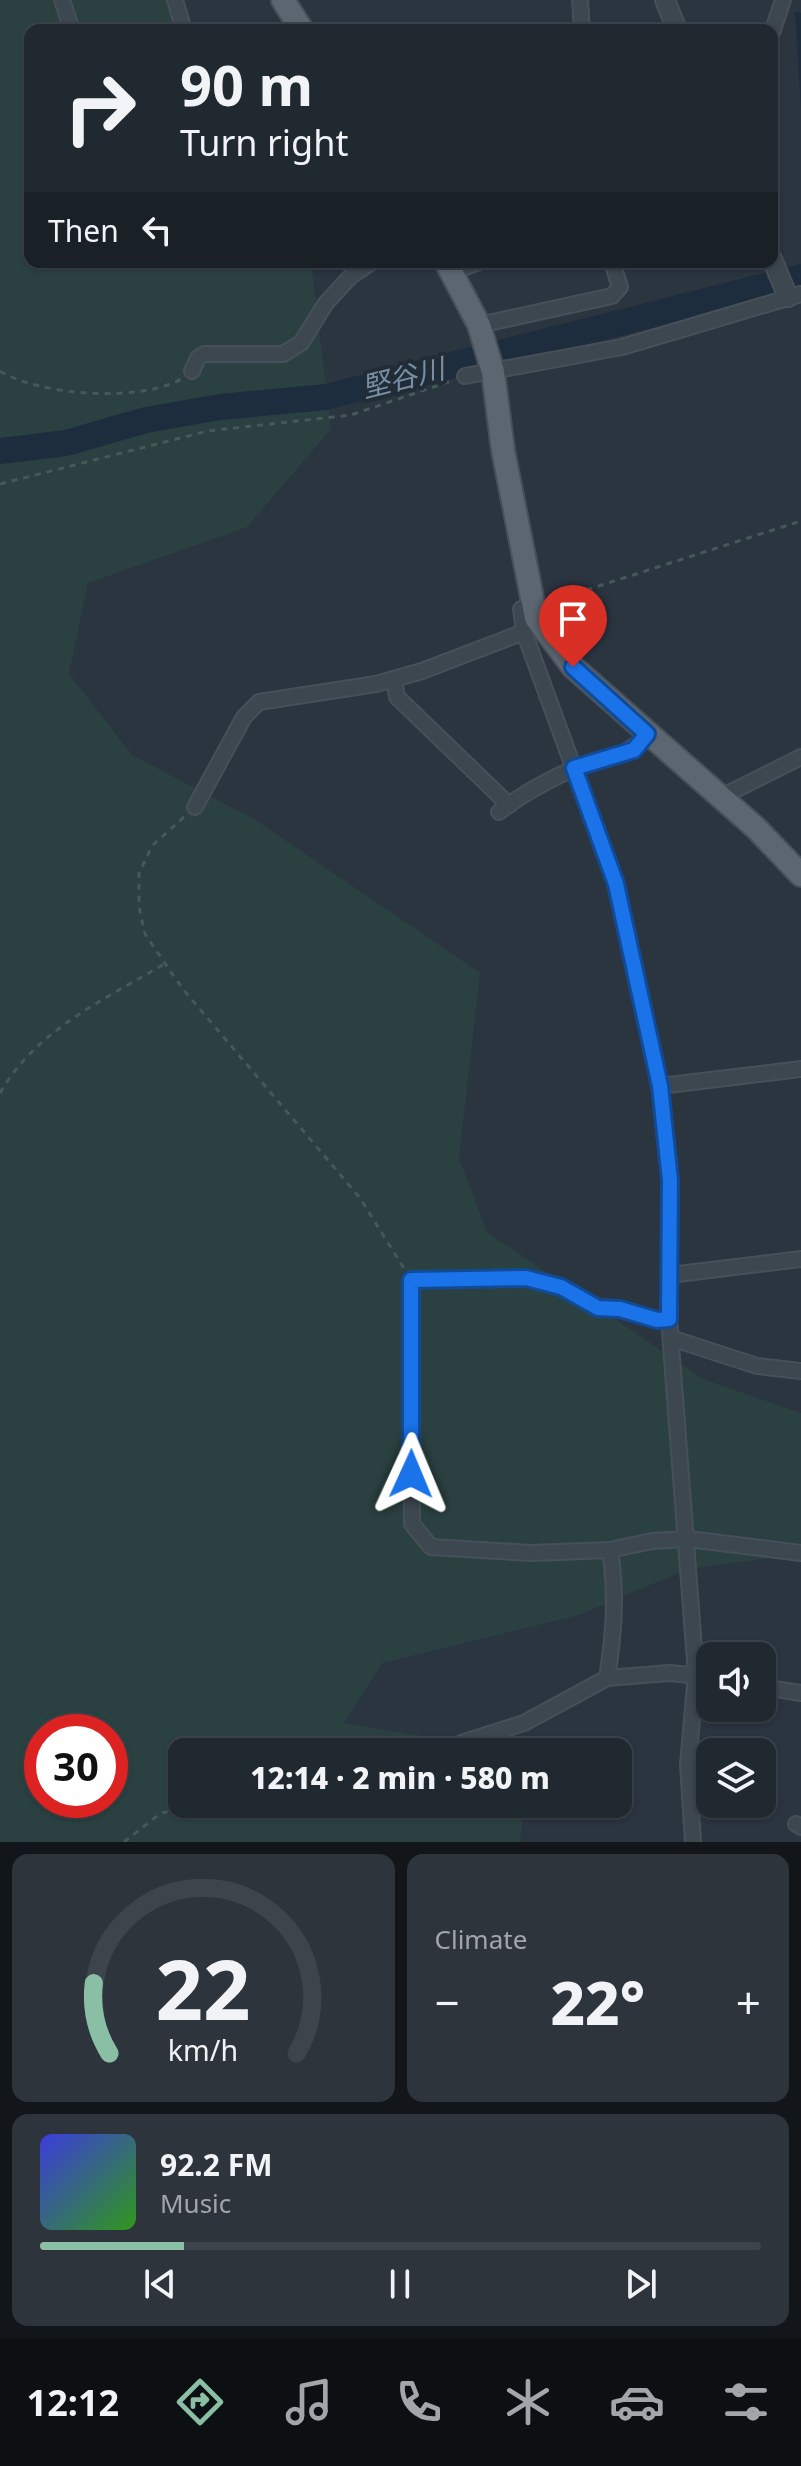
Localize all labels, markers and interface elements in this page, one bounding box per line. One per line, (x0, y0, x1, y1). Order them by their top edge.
text: 90 m (180, 46, 313, 122)
icon: right (48, 56, 152, 160)
text: Turn right (180, 118, 348, 167)
icon: left (135, 208, 179, 252)
text: Then (48, 210, 119, 251)
water label: 堅谷川 (357, 348, 451, 406)
pin (539, 585, 607, 667)
icon: arrive (551, 597, 595, 641)
position arrow (369, 1432, 453, 1516)
map controls (696, 1642, 776, 1818)
button: sound (696, 1642, 776, 1722)
speed limit sign: 30 (24, 1714, 128, 1818)
button: layers (696, 1738, 776, 1818)
text: 12:14 · 2 min · 580 m (250, 1757, 550, 1798)
text: Climate (435, 1921, 527, 1957)
text: 22 (156, 1931, 251, 2044)
text: 22° (550, 1961, 645, 2043)
text: − (435, 1972, 460, 2032)
text: + (736, 1972, 761, 2032)
text: km/h (168, 2030, 238, 2069)
text: 92.2 FM (160, 2144, 272, 2185)
text: Music (160, 2185, 231, 2221)
icon: previous (138, 2262, 182, 2306)
icon: pause (378, 2262, 422, 2306)
icon: next (619, 2262, 663, 2306)
icon: directions (172, 2374, 228, 2430)
icon: music (281, 2374, 337, 2430)
icon: phone (391, 2374, 447, 2430)
icon: climate (500, 2374, 556, 2430)
icon: car (609, 2374, 665, 2430)
icon: filters (718, 2374, 774, 2430)
text: 12:12 (27, 2378, 119, 2427)

